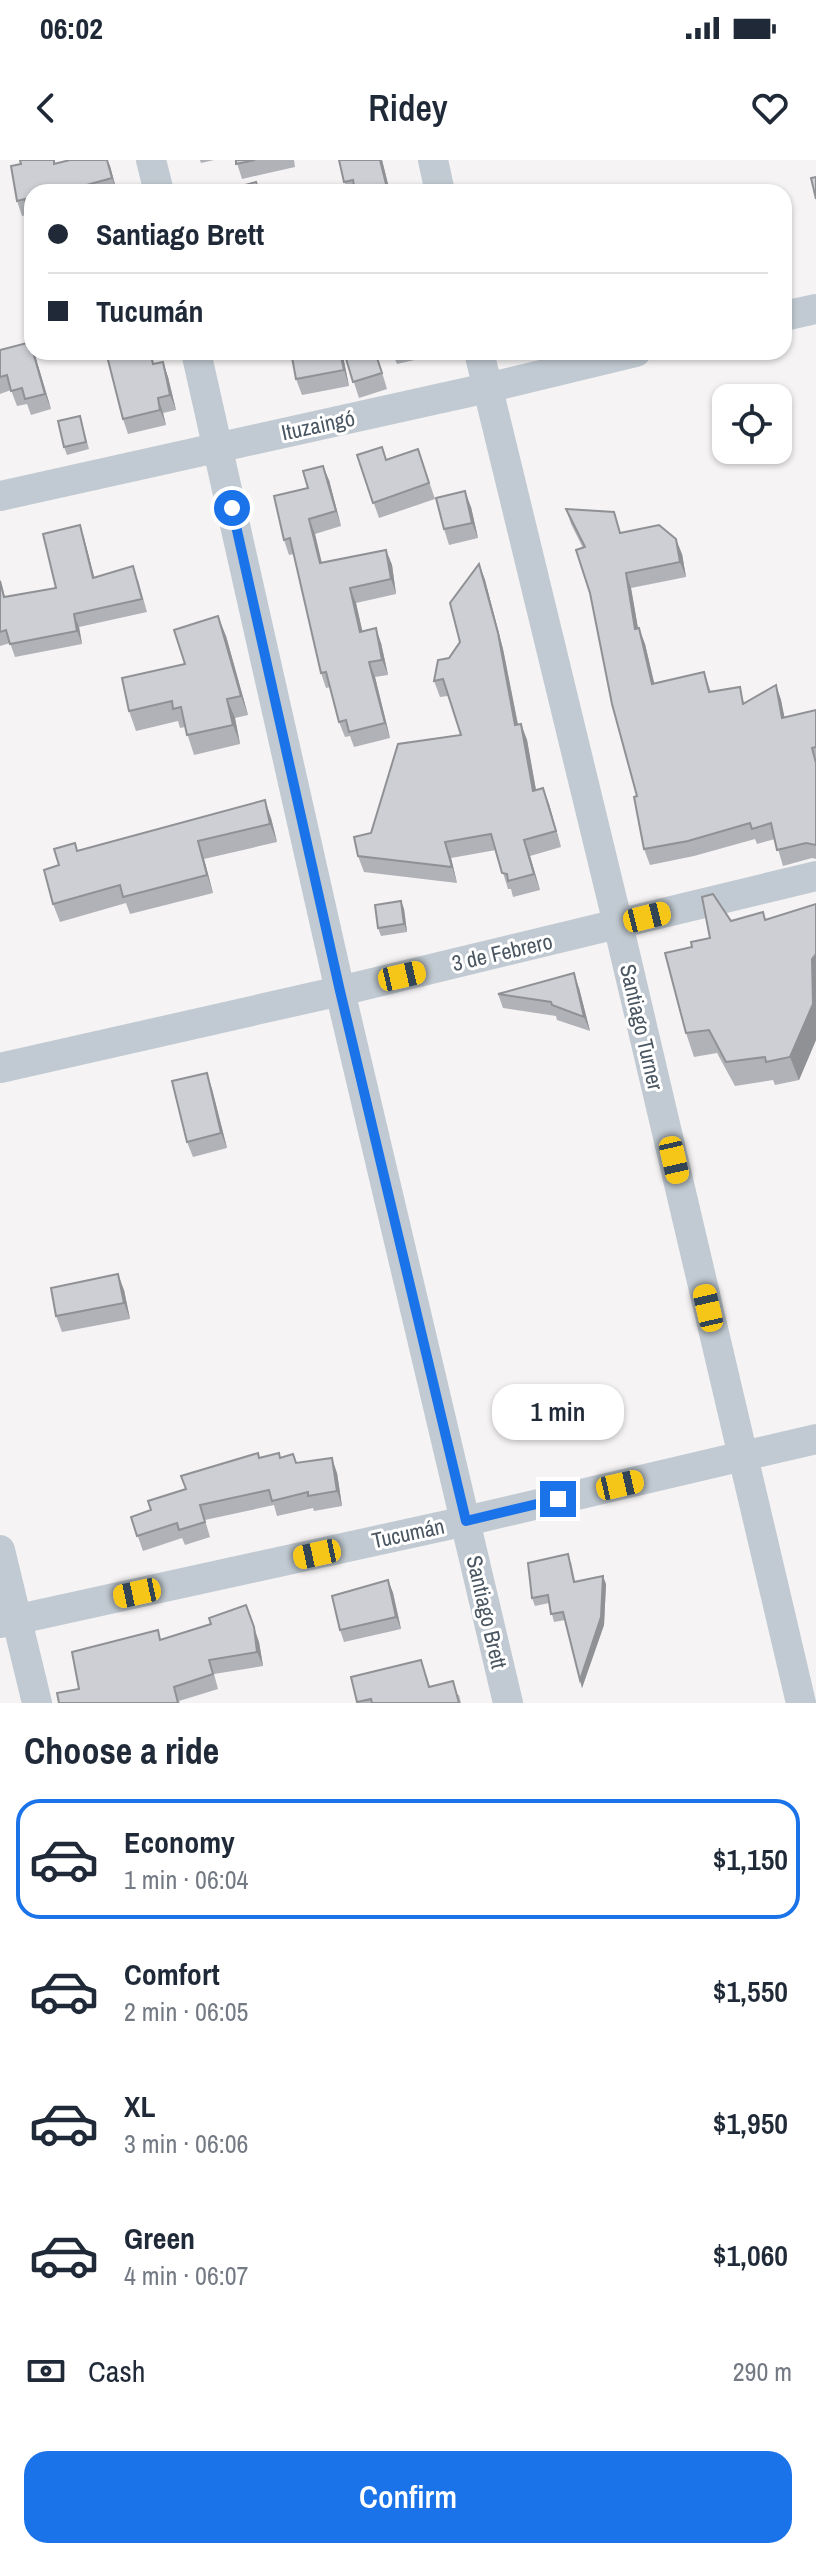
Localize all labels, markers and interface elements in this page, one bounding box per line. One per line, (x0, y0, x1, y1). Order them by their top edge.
text: 06:02 (40, 8, 103, 48)
text: Ridey (368, 84, 448, 132)
icon: back (24, 86, 68, 130)
icon: heart (748, 86, 792, 130)
text: Santiago Brett (96, 214, 264, 254)
text: Tucumán (96, 291, 204, 331)
map controls (712, 384, 792, 464)
button: locate (712, 384, 792, 464)
street label: Ituzaingó (279, 403, 357, 447)
route start (214, 490, 250, 526)
car (621, 900, 673, 934)
street label: 3 de Febrero (449, 926, 555, 978)
car (376, 959, 428, 993)
street label: Santiago Turner (613, 961, 671, 1093)
car (657, 1134, 691, 1186)
car (691, 1282, 725, 1334)
callout: 1 min (492, 1383, 624, 1439)
text: 1 min (531, 1394, 585, 1429)
car (594, 1468, 646, 1502)
route end (540, 1481, 576, 1517)
street label: Tucumán (369, 1511, 447, 1555)
car (291, 1537, 343, 1571)
street label: Santiago Brett (459, 1552, 515, 1672)
car (111, 1576, 163, 1610)
text: Choose a ride (24, 1727, 219, 1775)
text: Economy (124, 1822, 235, 1862)
icon: car (28, 1823, 100, 1895)
text: $1,150 (713, 1839, 788, 1879)
text: 1 min · 06:04 (124, 1862, 248, 1897)
text: Comfort (124, 1954, 220, 1994)
icon: car (28, 1955, 100, 2027)
text: $1,550 (713, 1971, 788, 2011)
text: 2 min · 06:05 (124, 1994, 248, 2029)
text: XL (124, 2086, 155, 2126)
icon: car (28, 2087, 100, 2159)
text: $1,950 (713, 2103, 788, 2143)
text: 3 min · 06:06 (124, 2126, 248, 2161)
text: Green (124, 2218, 195, 2258)
icon: car (28, 2219, 100, 2291)
text: $1,060 (713, 2235, 788, 2275)
text: 4 min · 06:07 (124, 2258, 248, 2293)
icon: cash (24, 2349, 68, 2393)
text: Cash (88, 2351, 145, 2391)
text: 290 m (733, 2354, 792, 2389)
button: Confirm (24, 2451, 792, 2543)

